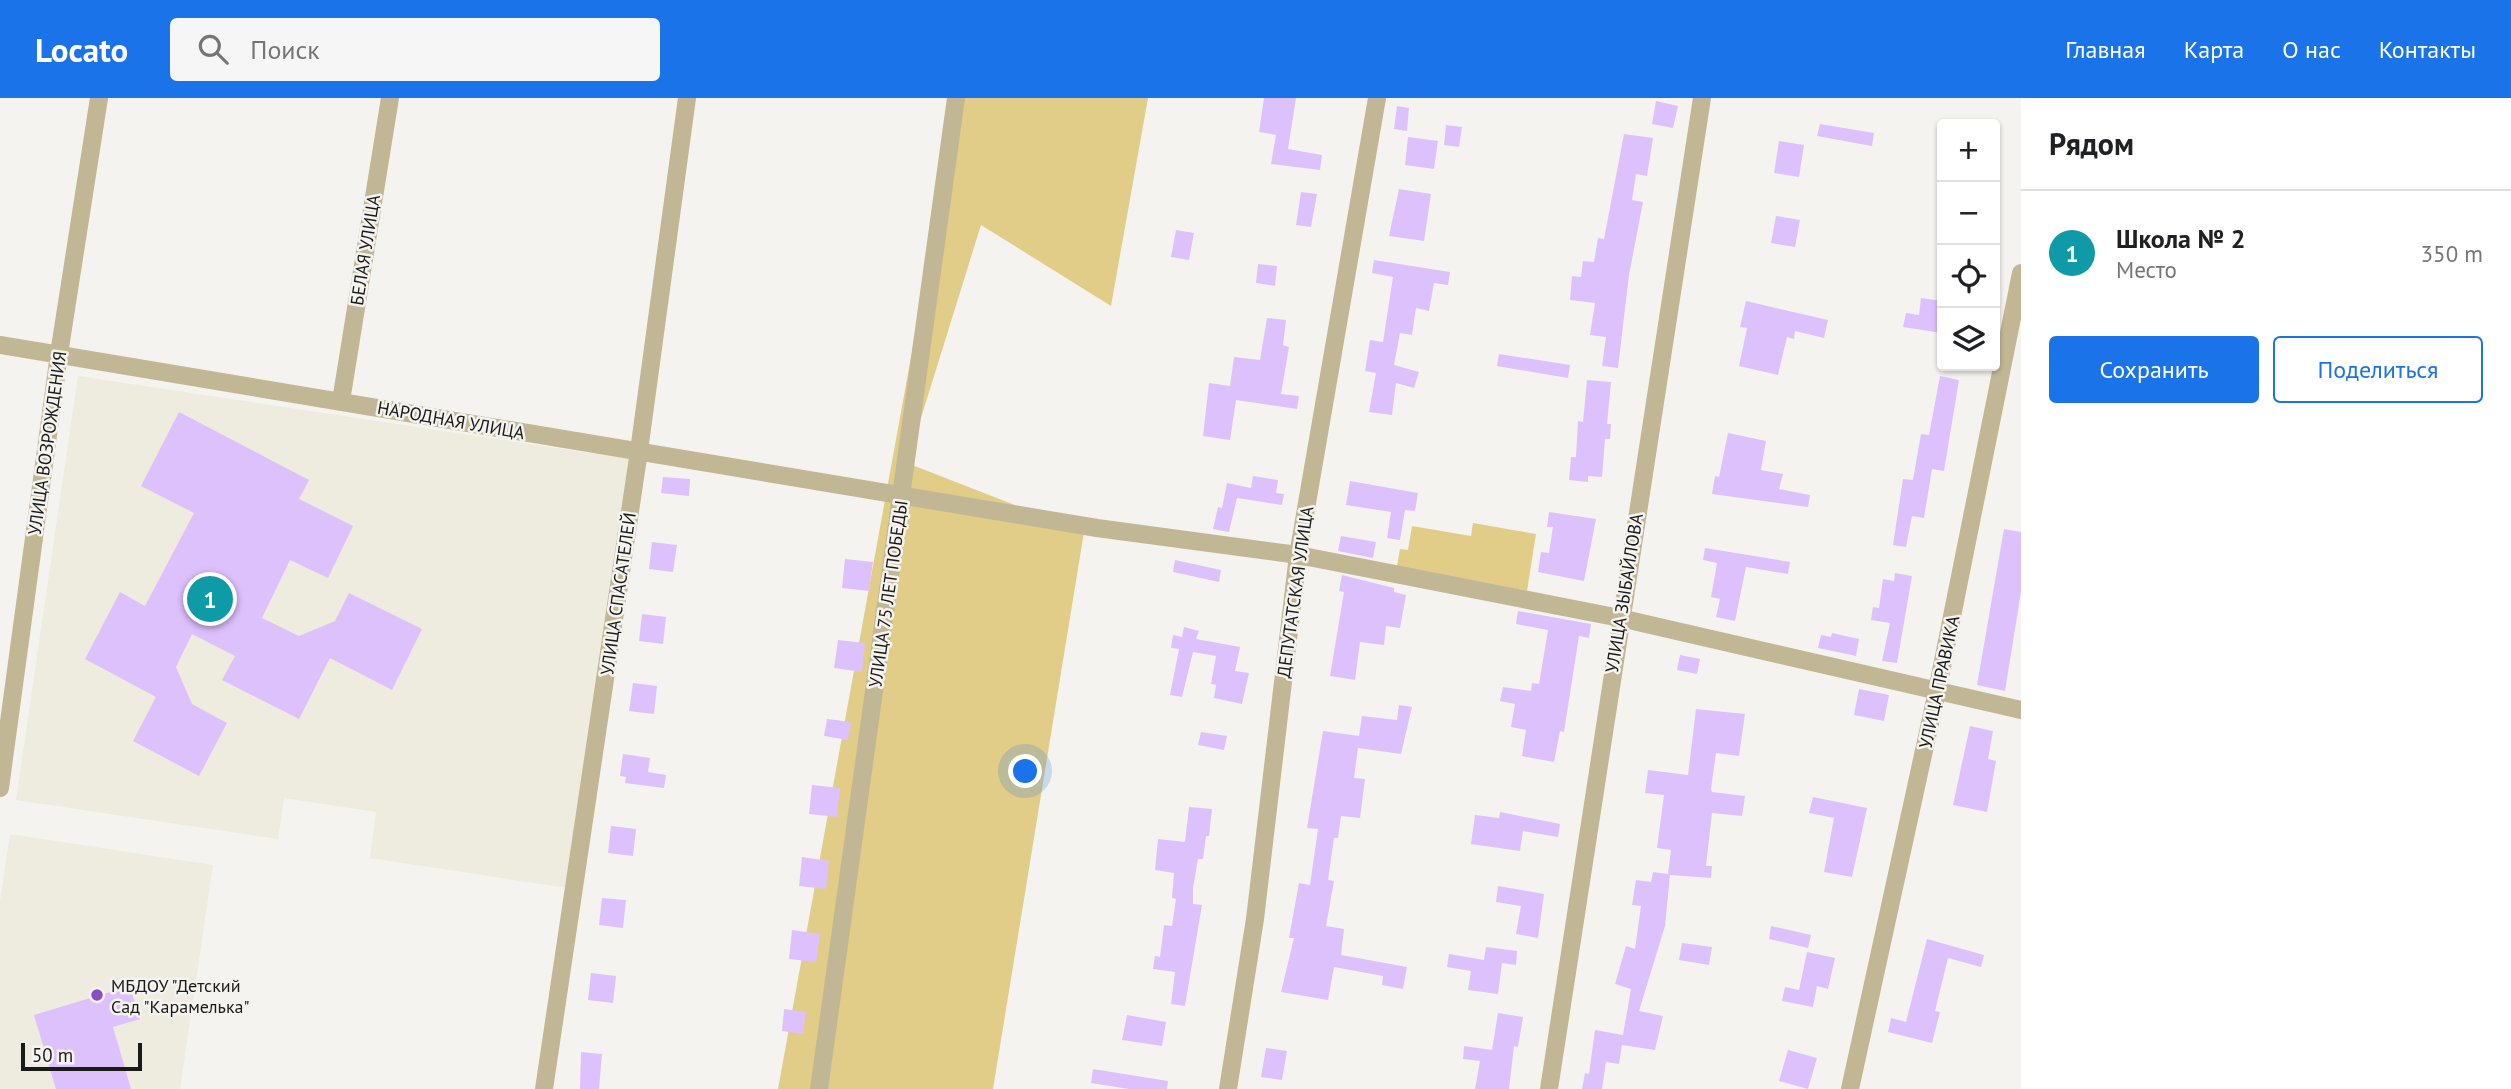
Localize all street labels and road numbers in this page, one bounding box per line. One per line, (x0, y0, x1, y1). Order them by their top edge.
street label: БЕЛАЯ УЛИЦА (345, 193, 385, 307)
street label: УЛИЦА ВОЗРОЖДЕНИЯ (23, 350, 71, 536)
street label: НАРОДНАЯ УЛИЦА (376, 396, 527, 444)
street label: УЛИЦА 75 ЛЕТ ПОБЕДЫ (863, 499, 913, 689)
street label: ДЕПУТАТСКАЯ УЛИЦА (1272, 504, 1318, 679)
street label: УЛИЦА СПАСАТЕЛЕЙ (595, 511, 641, 677)
street label: УЛИЦА ЗЫБАЙЛОВА (1600, 511, 1648, 674)
street label: УЛИЦА ПРАВИКА (1914, 613, 1964, 751)

